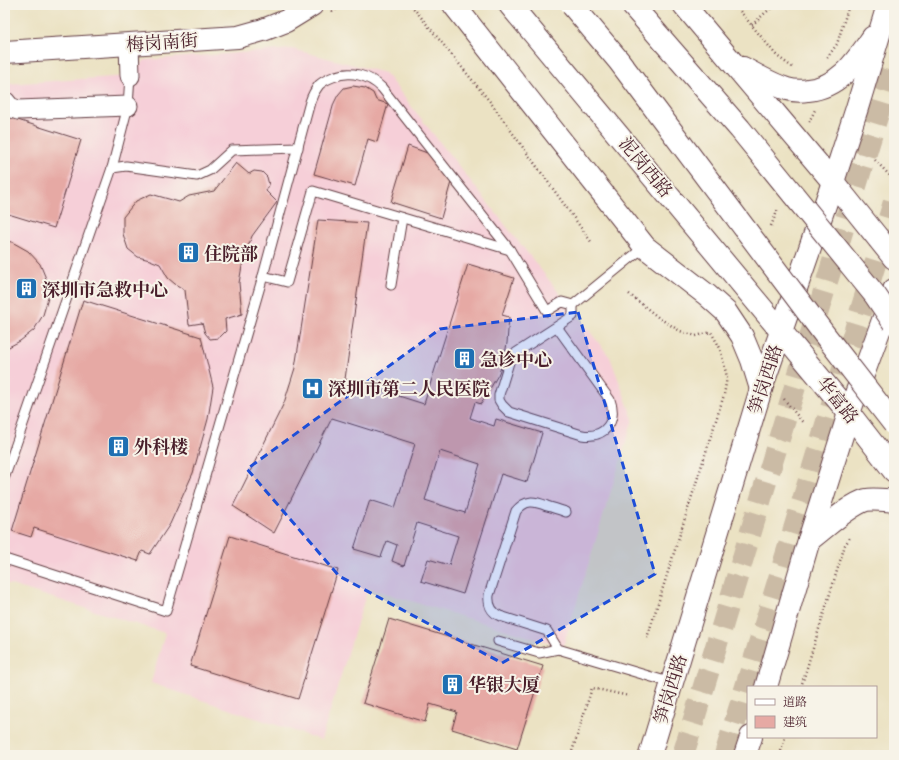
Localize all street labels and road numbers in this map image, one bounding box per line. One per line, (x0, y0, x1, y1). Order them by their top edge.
street label: 梅岗南街 (125, 28, 199, 56)
street label: 泥岗西路 (614, 132, 678, 202)
street label: 笋岗西路 (743, 341, 787, 417)
street label: 华富路 (812, 372, 864, 428)
street label: 笋岗西路 (648, 651, 692, 727)

